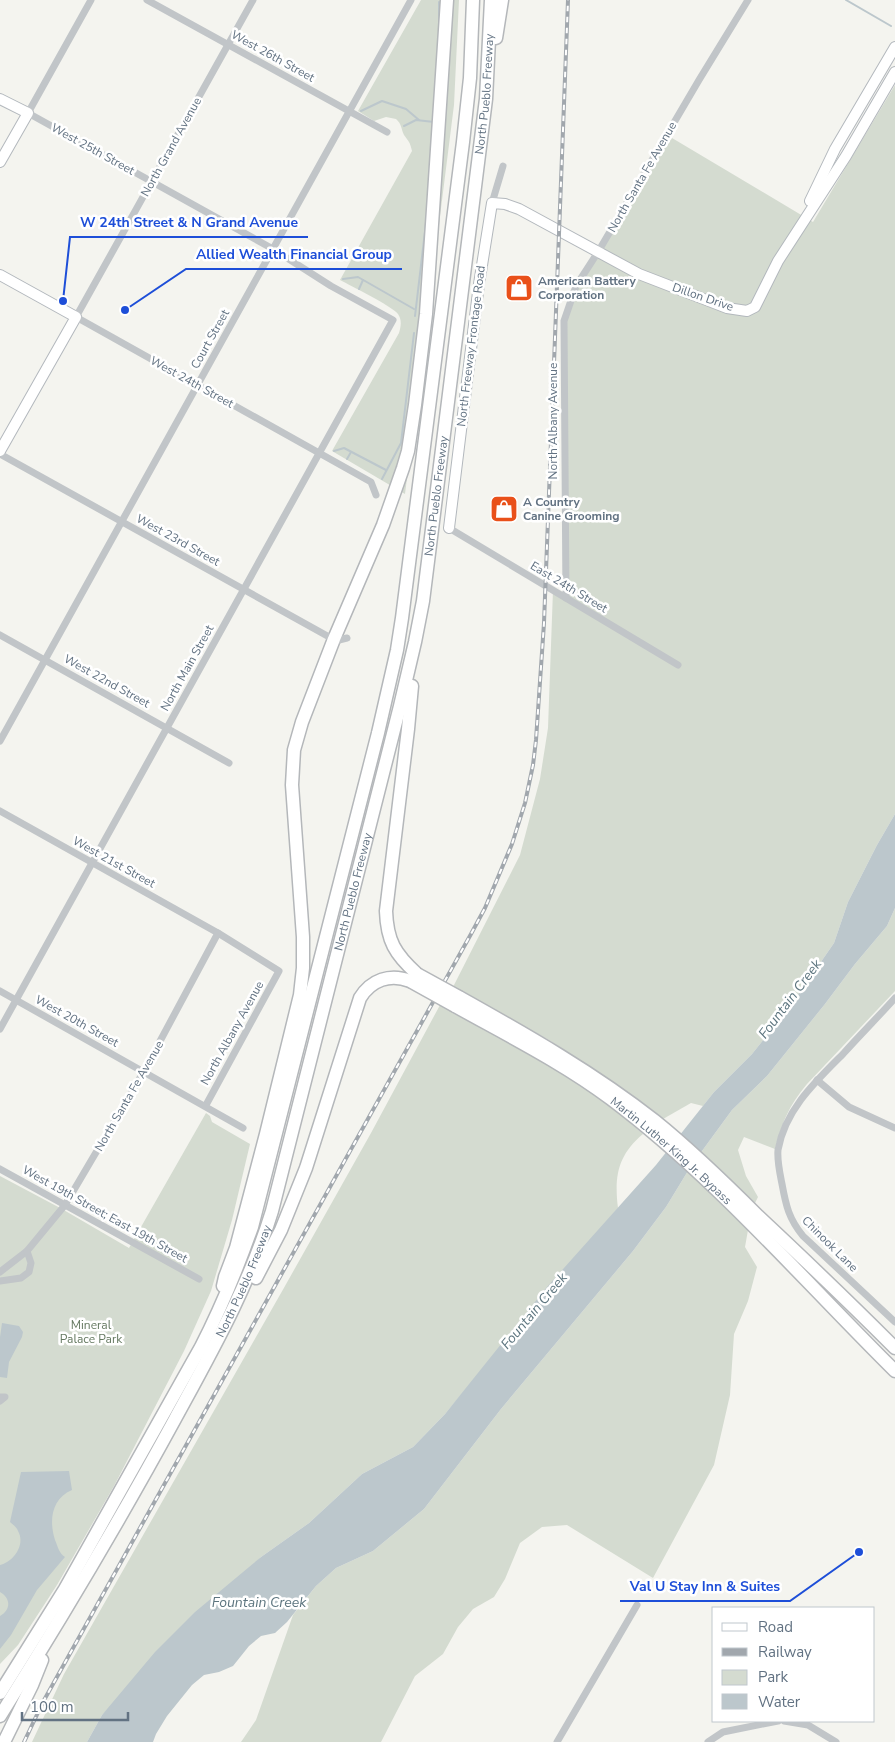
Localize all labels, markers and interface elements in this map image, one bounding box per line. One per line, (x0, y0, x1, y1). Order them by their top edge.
street label: West 26th Street (228, 26, 318, 86)
street label: North Pueblo Freeway (471, 32, 497, 155)
street label: North Grand Avenue (137, 94, 205, 200)
street label: West 25th Street (48, 119, 138, 179)
street label: North Santa Fe Avenue (604, 119, 680, 235)
callout: W 24th Street & N Grand Avenue (70, 208, 308, 237)
text: W 24th Street & N Grand Avenue (80, 213, 298, 232)
callout: Allied Wealth Financial Group (186, 240, 402, 269)
text: Allied Wealth Financial Group (196, 245, 392, 264)
street label: North Freeway Frontage Road (453, 264, 489, 428)
shop icon: American Battery Corporation (504, 273, 534, 303)
place label: American Battery Corporation (538, 273, 636, 303)
street label: Dillon Drive (670, 279, 736, 315)
street label: Court Street (187, 306, 233, 372)
street label: West 24th Street (147, 352, 237, 412)
street label: North Albany Avenue (545, 363, 561, 479)
street label: North Pueblo Freeway (421, 434, 452, 557)
shop icon: A Country Canine Grooming (489, 494, 519, 524)
place label: A Country Canine Grooming (523, 494, 619, 524)
street label: West 23rd Street (133, 510, 223, 570)
street label: East 24th Street (527, 558, 611, 617)
street label: North Main Street (157, 621, 218, 714)
street label: West 22nd Street (61, 651, 154, 712)
street label: North Pueblo Freeway (330, 830, 376, 952)
street label: West 21st Street (70, 833, 159, 892)
water label: Fountain Creek (754, 955, 827, 1042)
street label: North Albany Avenue (197, 978, 267, 1088)
street label: West 20th Street (32, 991, 122, 1051)
street label: North Santa Fe Avenue (91, 1038, 167, 1154)
street label: Martin Luther King Jr. Bypass (607, 1093, 735, 1208)
street label: West 19th Street; East 19th Street (20, 1162, 191, 1267)
street label: Chinook Lane (799, 1213, 861, 1275)
street label: North Pueblo Freeway (212, 1222, 275, 1340)
water label: Fountain Creek (496, 1268, 572, 1353)
park label: Mineral Palace Park (60, 1317, 123, 1347)
callout: Val U Stay Inn & Suites (620, 1572, 790, 1601)
text: Val U Stay Inn & Suites (629, 1577, 780, 1596)
water label: Fountain Creek (212, 1593, 307, 1612)
legend (712, 1607, 875, 1722)
text: Road (758, 1617, 793, 1637)
text: Railway (758, 1642, 812, 1662)
text: Park (758, 1667, 788, 1687)
scale bar (22, 1690, 129, 1722)
text: Water (758, 1692, 801, 1712)
text: 100 m (30, 1697, 74, 1717)

